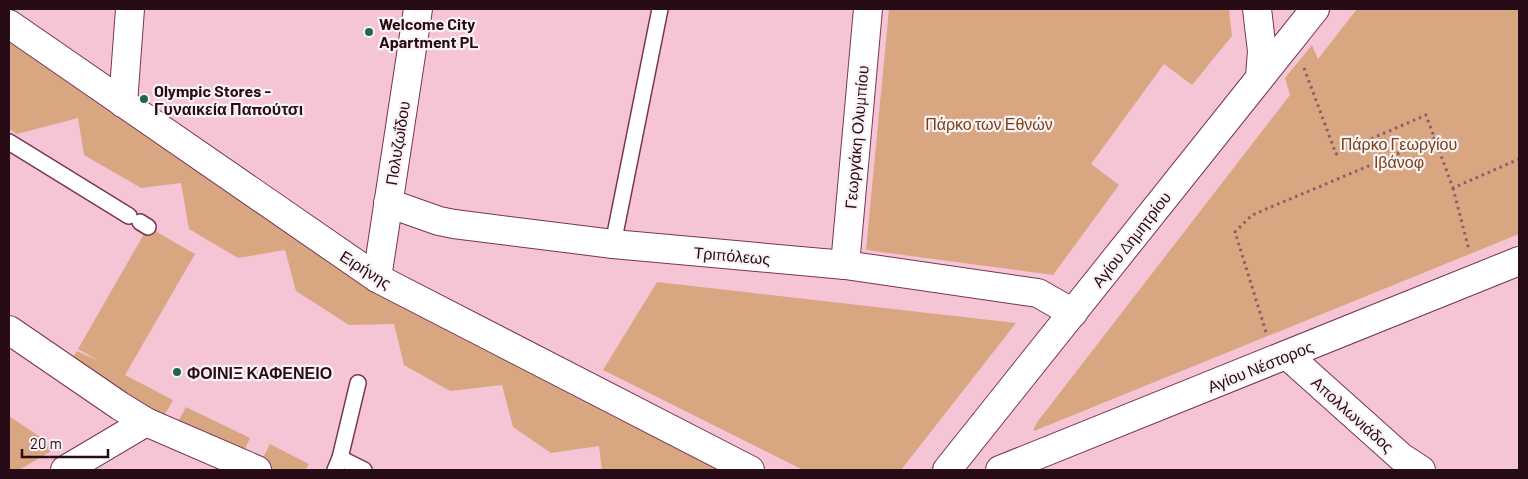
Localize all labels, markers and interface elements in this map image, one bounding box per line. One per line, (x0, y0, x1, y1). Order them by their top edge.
place label: Welcome City Apartment PL (379, 14, 478, 51)
marker: Welcome City Apartment PL (363, 26, 375, 38)
street label: Γεωργάκη Ολυμπίου (840, 64, 872, 210)
place label: Olympic Stores - Γυναικεία Παπούτσι (154, 81, 303, 118)
marker: Olympic Stores - Γυναικεία Παπούτσι (138, 93, 150, 105)
street label: Πολυζωΐδου (381, 99, 414, 187)
park label: Πάρκο των Εθνών (925, 114, 1053, 133)
park label: Πάρκο Γεωργίου Ιβάνοφ (1341, 134, 1457, 171)
street label: Αγίου Δημητρίου (1088, 187, 1174, 291)
street label: Τριπόλεως (693, 242, 771, 268)
street label: Ειρήνης (337, 246, 395, 292)
street label: Αγίου Νέστορος (1204, 336, 1316, 396)
place label: ΦΟΙΝΙΞ ΚΑΦΕΝΕΙΟ (187, 363, 332, 382)
marker: ΦΟΙΝΙΞ ΚΑΦΕΝΕΙΟ (171, 366, 183, 378)
street label: Απολλωνιάδος (1308, 372, 1398, 456)
scale bar (22, 426, 109, 458)
text: 20 m (30, 434, 62, 452)

